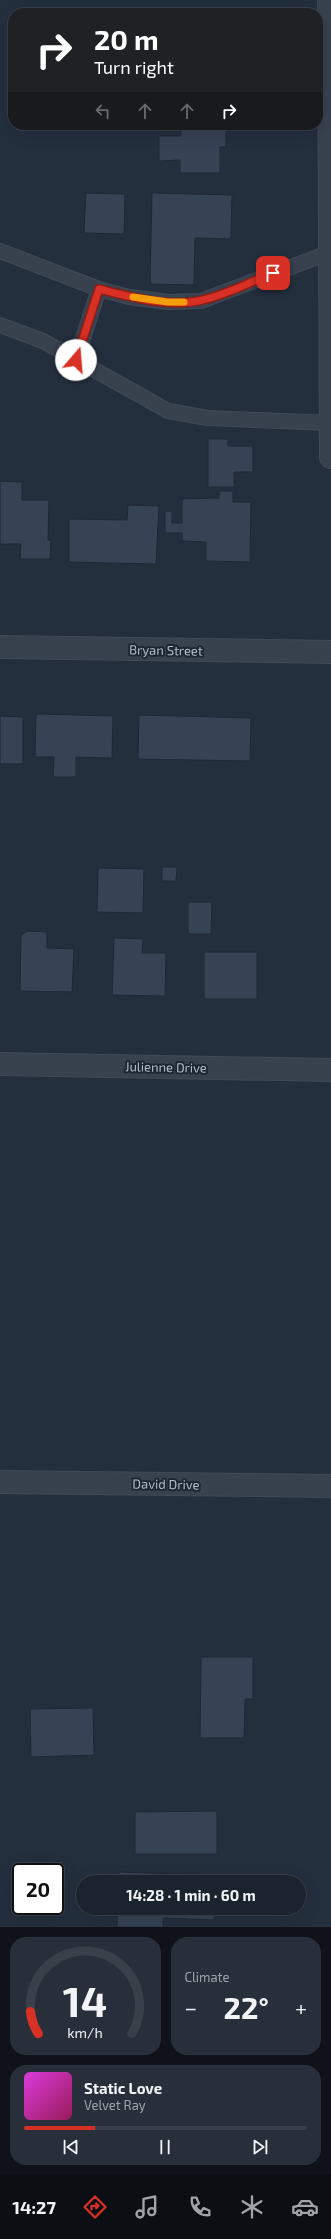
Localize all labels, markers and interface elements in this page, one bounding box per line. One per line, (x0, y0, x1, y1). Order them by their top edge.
text: 20 m (94, 22, 159, 56)
icon: right (28, 24, 80, 76)
text: Turn right (94, 56, 174, 78)
icon: left (92, 100, 114, 122)
icon: ahead (134, 100, 156, 122)
icon: ahead (176, 100, 198, 122)
icon: right (218, 100, 240, 122)
pin (256, 256, 290, 290)
icon: arrive (262, 262, 284, 284)
position arrow (55, 339, 97, 381)
street label: Bryan Street (129, 641, 203, 659)
street label: Julienne Drive (125, 1058, 207, 1076)
street label: David Drive (132, 1475, 200, 1493)
speed limit sign: 20 (12, 1863, 64, 1915)
text: 14:28 · 1 min · 60 m (126, 1886, 256, 1904)
text: Climate (185, 1969, 229, 1985)
text: 14 (63, 1975, 107, 2025)
text: 22° (224, 1989, 269, 2025)
text: − (185, 1994, 197, 2020)
text: + (295, 1994, 307, 2020)
text: km/h (68, 2024, 103, 2041)
text: Static Love (84, 2079, 162, 2097)
text: Velvet Ray (84, 2097, 146, 2113)
icon: previous (60, 2136, 82, 2158)
icon: pause (154, 2136, 176, 2158)
icon: next (249, 2136, 271, 2158)
icon: directions (81, 2193, 109, 2221)
icon: music (133, 2193, 161, 2221)
icon: phone (186, 2193, 214, 2221)
icon: climate (238, 2193, 266, 2221)
icon: car (291, 2193, 319, 2221)
text: 14:27 (12, 2196, 56, 2218)

